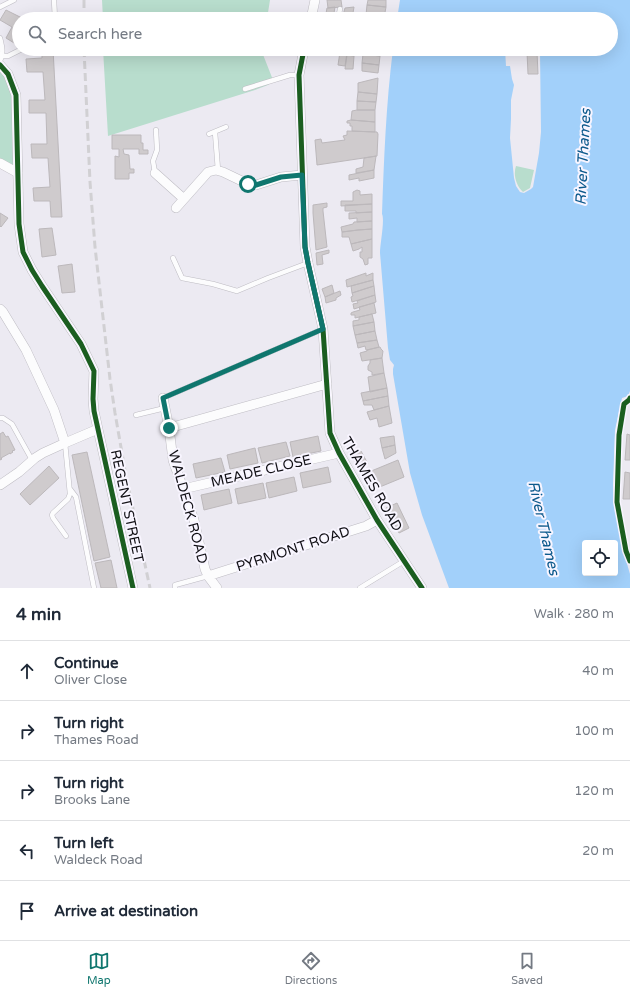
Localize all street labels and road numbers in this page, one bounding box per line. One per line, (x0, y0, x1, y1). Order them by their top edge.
street label: THAMES ROAD (338, 434, 406, 534)
street label: REGENT STREET (107, 448, 147, 564)
street label: WALDECK ROAD (165, 448, 211, 566)
street label: MEADE CLOSE (209, 451, 313, 491)
street label: PYRMONT ROAD (234, 523, 352, 575)

